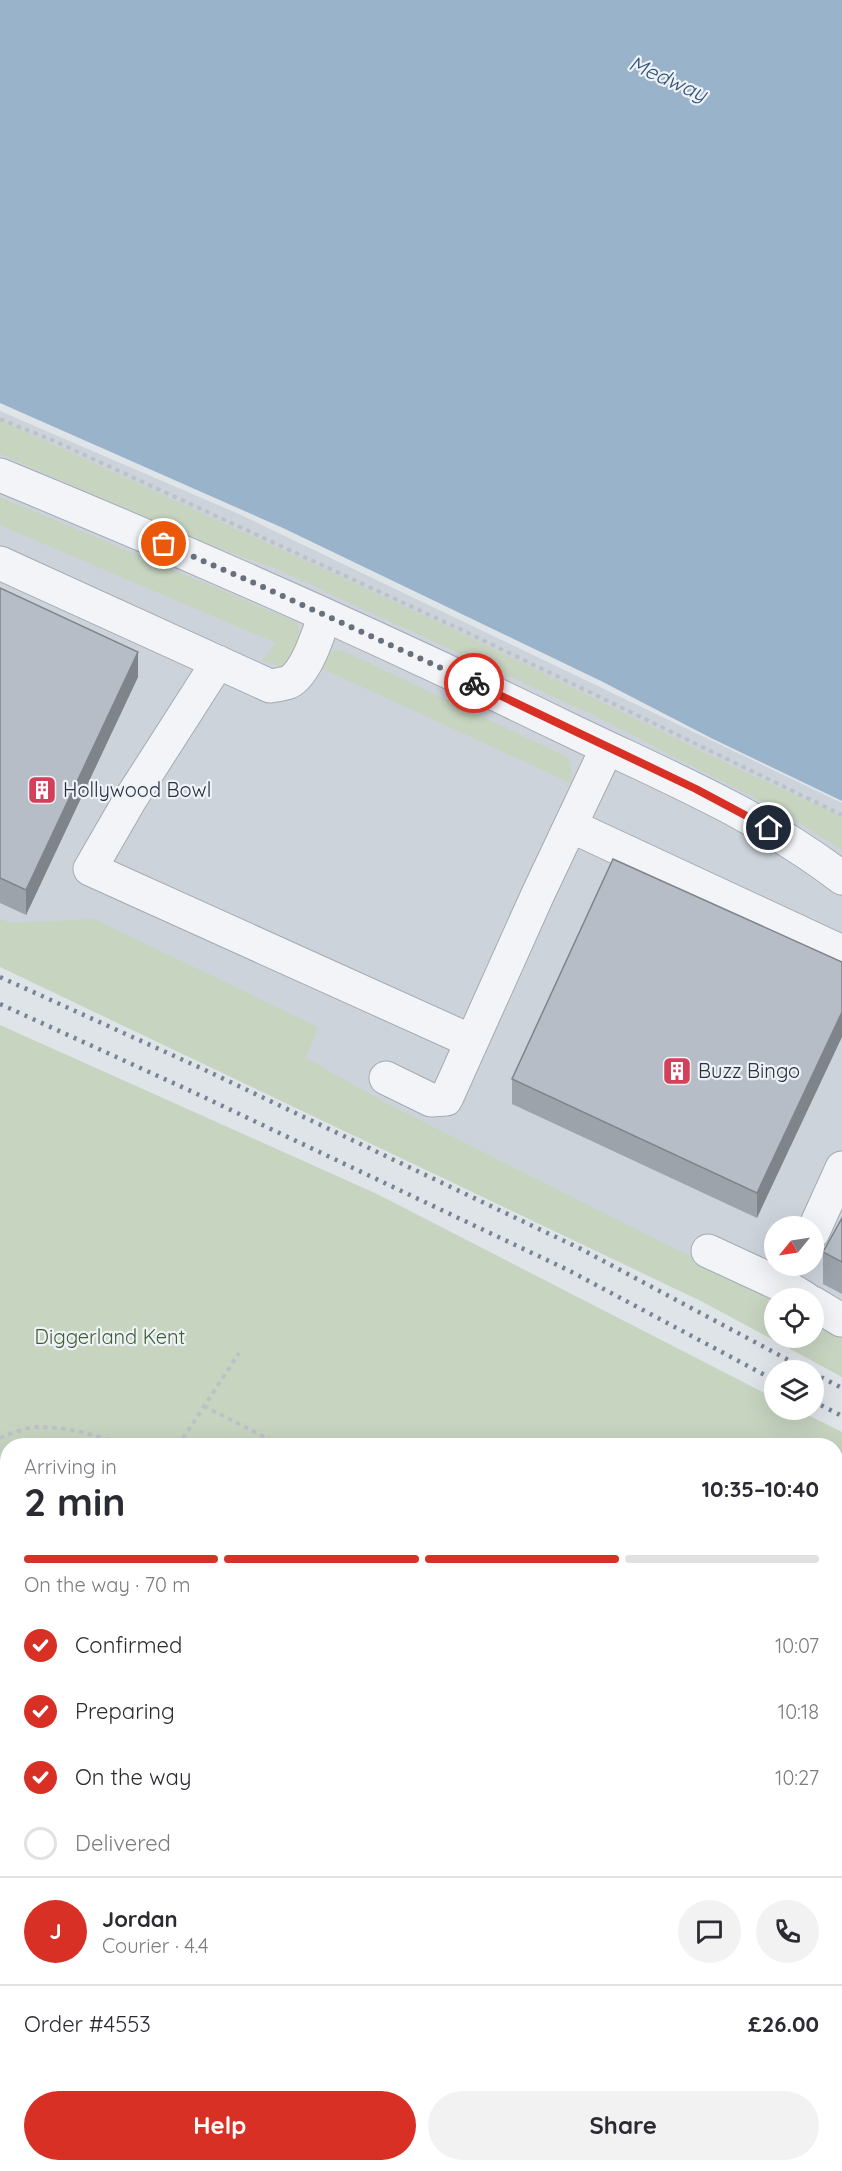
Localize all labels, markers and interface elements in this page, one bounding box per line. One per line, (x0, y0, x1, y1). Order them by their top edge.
water label: Medway (625, 49, 712, 107)
pin (138, 518, 189, 569)
icon: bag (147, 527, 180, 560)
courier (444, 653, 504, 713)
icon: bike (458, 667, 491, 700)
building icon: Hollywood Bowl (26, 774, 58, 806)
place label: Hollywood Bowl (63, 777, 211, 802)
pin (743, 802, 794, 853)
icon: home (752, 811, 785, 844)
building icon: Buzz Bingo (661, 1055, 693, 1087)
place label: Buzz Bingo (698, 1058, 800, 1083)
north arrow (764, 1216, 824, 1276)
map controls (764, 1216, 824, 1420)
button: locate (764, 1288, 824, 1348)
park label: Diggerland Kent (35, 1324, 186, 1349)
button: layers (764, 1360, 824, 1420)
text: Arriving in (24, 1454, 117, 1479)
text: 10:35–10:40 (701, 1475, 819, 1503)
text: 2 min (24, 1477, 126, 1526)
text: On the way · 70 m (24, 1572, 191, 1597)
icon: check (24, 1629, 57, 1662)
text: Confirmed (75, 1631, 182, 1659)
text: 10:07 (775, 1633, 819, 1658)
icon: check (24, 1695, 57, 1728)
text: Preparing (75, 1697, 175, 1725)
text: 10:18 (778, 1699, 819, 1724)
icon: check (24, 1761, 57, 1794)
text: On the way (75, 1763, 191, 1791)
text: 10:27 (775, 1765, 819, 1790)
text: Delivered (75, 1829, 171, 1857)
button: chat (678, 1900, 741, 1963)
button: phone (756, 1900, 819, 1963)
text: Jordan (102, 1905, 178, 1933)
text: J (49, 1917, 62, 1945)
text: Courier · 4.4 (102, 1933, 208, 1958)
text: Order #4553 (24, 2010, 151, 2038)
text: £26.00 (748, 2010, 819, 2038)
button: Help (24, 2091, 416, 2160)
button: Share (428, 2091, 819, 2160)

